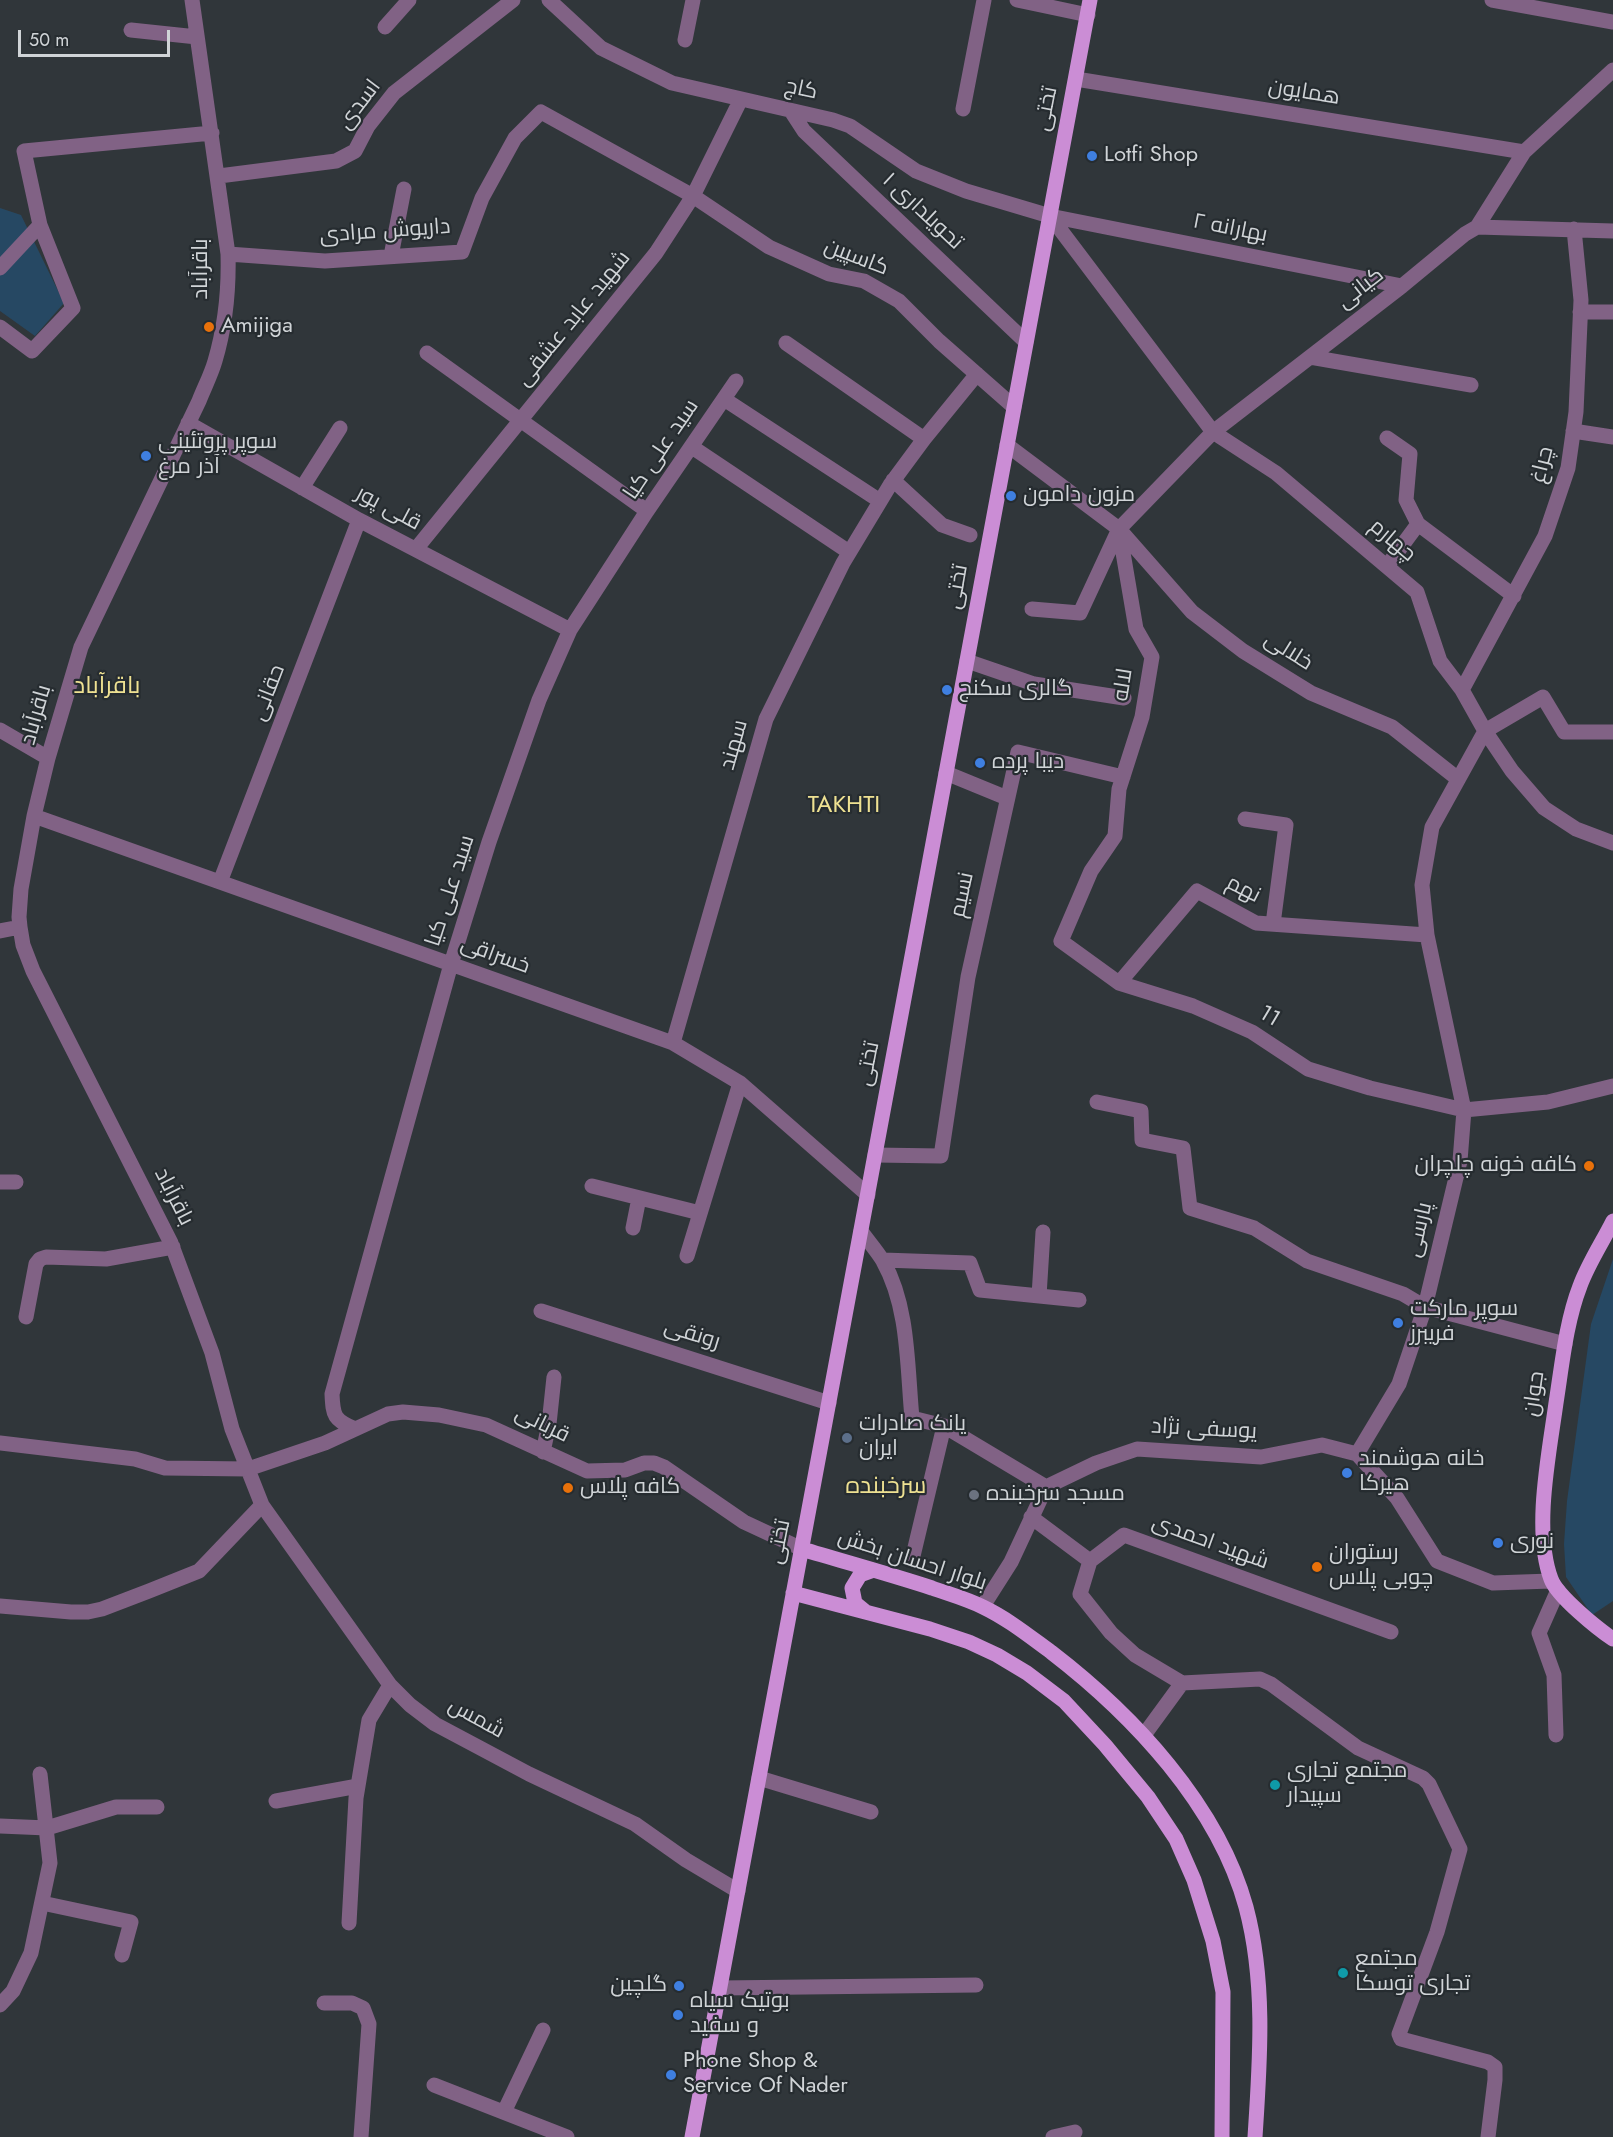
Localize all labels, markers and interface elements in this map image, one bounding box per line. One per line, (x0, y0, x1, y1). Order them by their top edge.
scale bar (21, 18, 172, 56)
text: 50 m (29, 27, 69, 53)
street label: کاج (782, 74, 820, 106)
street label: همایون (1266, 74, 1342, 112)
street label: اسدی (333, 75, 387, 135)
street label: تختی (1030, 84, 1064, 134)
place label: Lotfi Shop (1104, 143, 1198, 169)
marker: Lotfi Shop (1085, 149, 1099, 163)
street label: تحویلداری ۱ (876, 168, 968, 256)
street label: بهارانه ۲ (1190, 209, 1270, 249)
street label: داریوش مرادی (319, 214, 451, 250)
street label: کاسپین (820, 234, 892, 282)
street label: باقرآباد (189, 238, 215, 300)
street label: شهید عابد عشقی (511, 246, 637, 392)
street label: کیانی (1332, 263, 1390, 315)
place label: Amijiga (221, 314, 293, 340)
marker: Amijiga (202, 320, 216, 334)
street label: سید علی کیا (619, 395, 705, 505)
place label: سوپر پروتئینی آذر مرغ (158, 430, 277, 482)
street label: چراغ (1526, 444, 1560, 486)
marker: سوپر پروتئینی آذر مرغ (139, 449, 153, 463)
street label: قلی پور (351, 481, 425, 537)
place label: مزون دامون (1023, 483, 1135, 509)
marker: مزون دامون (1004, 489, 1018, 503)
street label: چهارم (1363, 514, 1421, 568)
street label: تختی (941, 563, 975, 611)
street label: خلالی (1259, 627, 1317, 677)
street label: حقانی (246, 661, 292, 725)
street label: لاله (1108, 667, 1140, 703)
district label: باقرآباد (74, 673, 140, 701)
place label: گالری سکنج (959, 677, 1072, 703)
street label: باقرآباد (16, 682, 58, 748)
marker: گالری سکنج (940, 683, 954, 697)
street label: سهند (715, 717, 755, 773)
place label: دیبا پرده (992, 750, 1064, 776)
marker: دیبا پرده (973, 756, 987, 770)
district label: TAKHTI (803, 792, 885, 820)
street label: سید علی کیا (421, 832, 481, 950)
street label: نسیم (945, 870, 981, 920)
street label: نهم (1221, 870, 1265, 910)
street label: خسراقی (457, 931, 533, 981)
street label: 11 (1254, 1001, 1284, 1033)
street label: تختی (852, 1039, 886, 1089)
place label: کافه خونه چلچران (1415, 1153, 1577, 1179)
marker: کافه خونه چلچران (1582, 1159, 1596, 1173)
street label: باقرآباد (147, 1164, 199, 1230)
street label: پارسی (1401, 1200, 1439, 1260)
place label: سوپر مارکت فریبرز (1410, 1297, 1518, 1348)
street label: رونقی (661, 1314, 723, 1356)
marker: سوپر مارکت فریبرز (1391, 1316, 1405, 1330)
street label: جوان (1519, 1370, 1551, 1418)
street label: قربانی (510, 1401, 574, 1449)
place label: یانک صادرات ایران (859, 1412, 966, 1464)
street label: یوسفی نژاد (1150, 1414, 1258, 1446)
marker: یانک صادرات ایران (840, 1431, 854, 1445)
place label: خانه هوشمند هیرکا (1359, 1447, 1484, 1498)
marker: خانه هوشمند هیرکا (1340, 1466, 1354, 1480)
district label: سرخبنده (846, 1473, 926, 1501)
place label: کافه پلاس (580, 1475, 680, 1501)
marker: کافه پلاس (561, 1481, 575, 1495)
place label: مسجد سرخبنده (986, 1482, 1125, 1508)
marker: مسجد سرخبنده (967, 1488, 981, 1502)
street label: شهید احمدی (1148, 1510, 1272, 1576)
street label: تختی (763, 1517, 797, 1567)
street label: بلوار احسان بخش (834, 1524, 990, 1598)
place label: نوری (1510, 1530, 1554, 1556)
marker: نوری (1491, 1536, 1505, 1550)
place label: رستوران چوبی پلاس (1329, 1541, 1433, 1592)
marker: رستوران چوبی پلاس (1310, 1560, 1324, 1574)
street label: شمس (443, 1693, 509, 1745)
place label: مجتمع تجاری سپیدار (1287, 1759, 1407, 1810)
marker: مجتمع تجاری سپیدار (1268, 1778, 1282, 1792)
place label: مجتمع تجاری توسکا (1355, 1947, 1470, 1999)
marker: مجتمع تجاری توسکا (1336, 1966, 1350, 1980)
place label: گلچین (610, 1973, 667, 1999)
marker: گلچین (672, 1979, 686, 1993)
place label: بوتیک سیاه و سفید (690, 1989, 790, 2041)
marker: بوتیک سیاه و سفید (671, 2008, 685, 2022)
place label: Phone Shop & Service Of Nader (683, 2049, 848, 2100)
marker: Phone Shop & Service Of Nader (664, 2068, 678, 2082)

